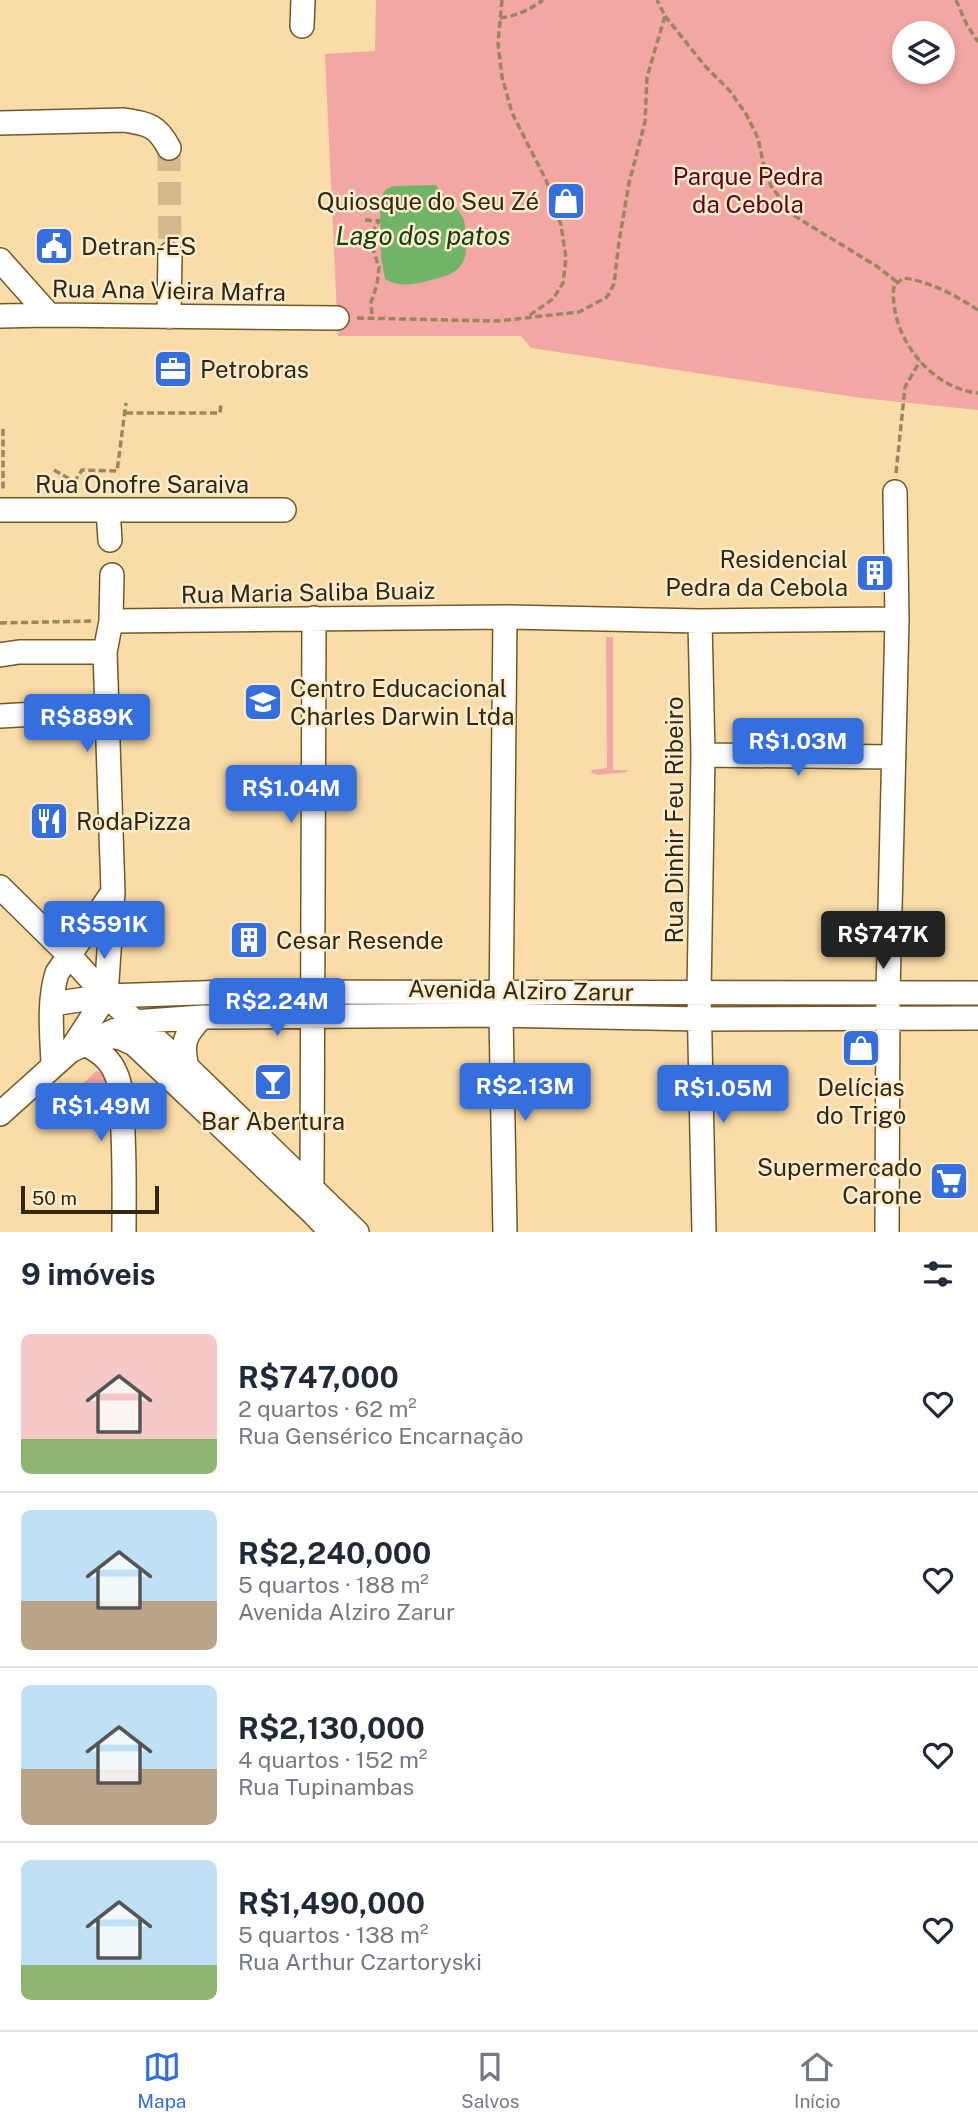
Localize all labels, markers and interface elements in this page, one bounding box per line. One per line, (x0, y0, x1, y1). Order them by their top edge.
map controls (892, 21, 955, 84)
button: layers (892, 21, 955, 84)
park label: Parque Pedra da Cebola (673, 162, 823, 218)
shop icon: Quiosque do Seu Zé (545, 180, 587, 222)
place label: Quiosque do Seu Zé (317, 187, 539, 215)
water label: Lago dos patos (335, 220, 511, 251)
public building icon: Detran-ES (33, 225, 75, 267)
place label: Detran-ES (81, 232, 196, 260)
street label: Rua Ana Vieira Mafra (52, 274, 286, 306)
office icon: Petrobras (152, 348, 194, 390)
place label: Petrobras (200, 355, 309, 383)
street label: Rua Onofre Saraiva (35, 470, 249, 498)
place label: Residencial Pedra da Cebola (665, 545, 848, 601)
building icon: Residencial Pedra da Cebola (854, 552, 896, 594)
street label: Rua Maria Saliba Buaiz (181, 576, 435, 608)
place label: Centro Educacional Charles Darwin Ltda (290, 674, 514, 730)
school or university icon: Centro Educacional Charles Darwin Ltda (242, 681, 284, 723)
pin: R$889K (30, 694, 144, 754)
street label: Rua Dinhir Feu Ribeiro (660, 697, 688, 943)
text: R$889K (40, 703, 134, 730)
pin: R$1.03M (733, 718, 863, 778)
text: R$1.03M (749, 727, 847, 754)
pin: R$1.04M (226, 766, 356, 825)
text: R$1.04M (242, 774, 340, 801)
restaurant icon: RodaPizza (28, 800, 70, 842)
place label: RodaPizza (76, 807, 191, 835)
pin: R$591K (47, 902, 161, 961)
text: R$591K (60, 910, 148, 937)
pin: R$747K (826, 912, 940, 971)
building icon: Cesar Resende (228, 919, 270, 961)
text: R$747K (837, 920, 929, 947)
place label: Cesar Resende (276, 926, 444, 954)
street label: Avenida Alziro Zarur (408, 974, 634, 1006)
pin: R$2.24M (212, 978, 342, 1038)
text: R$2.24M (225, 987, 329, 1014)
shop icon: Delícias do Trigo (840, 1027, 882, 1069)
bar icon: Bar Abertura (252, 1061, 294, 1103)
pin: R$2.13M (460, 1064, 590, 1123)
pin: R$1.05M (658, 1066, 788, 1125)
text: R$2.13M (476, 1072, 574, 1099)
place label: Delícias do Trigo (816, 1073, 906, 1129)
text: R$1.05M (673, 1074, 773, 1101)
pin: R$1.49M (36, 1084, 166, 1143)
text: R$1.49M (52, 1092, 150, 1119)
place label: Bar Abertura (201, 1107, 345, 1135)
place label: Supermercado Carone (757, 1153, 922, 1209)
supermarket icon: Supermercado Carone (928, 1160, 970, 1202)
scale bar (21, 1183, 159, 1215)
text: 50 m (32, 1187, 77, 1209)
icon: filters (919, 1255, 957, 1293)
text: 9 imóveis (21, 1256, 156, 1292)
text: R$747,000 (238, 1359, 399, 1395)
icon: home (77, 1362, 161, 1446)
icon: heart (919, 1385, 957, 1423)
text: 2 quartos · 62 m² (238, 1395, 417, 1422)
text: Rua Gensérico Encarnação (238, 1422, 524, 1449)
text: R$2,240,000 (238, 1535, 431, 1571)
icon: home (77, 1538, 161, 1622)
icon: heart (919, 1561, 957, 1599)
text: 5 quartos · 188 m² (238, 1571, 429, 1598)
text: Avenida Alziro Zarur (238, 1598, 455, 1625)
text: R$2,130,000 (238, 1710, 425, 1746)
icon: home (77, 1713, 161, 1797)
icon: heart (919, 1736, 957, 1774)
text: 4 quartos · 152 m² (238, 1746, 427, 1773)
text: Rua Tupinambas (238, 1773, 414, 1800)
text: R$1,490,000 (238, 1885, 425, 1921)
icon: home (77, 1888, 161, 1972)
icon: heart (919, 1911, 957, 1949)
text: 5 quartos · 138 m² (238, 1921, 428, 1948)
text: Rua Arthur Czartoryski (238, 1948, 482, 1975)
tab: Mapa (137, 2048, 186, 2112)
tab: Salvos (461, 2048, 519, 2112)
tab: Início (794, 2048, 841, 2112)

